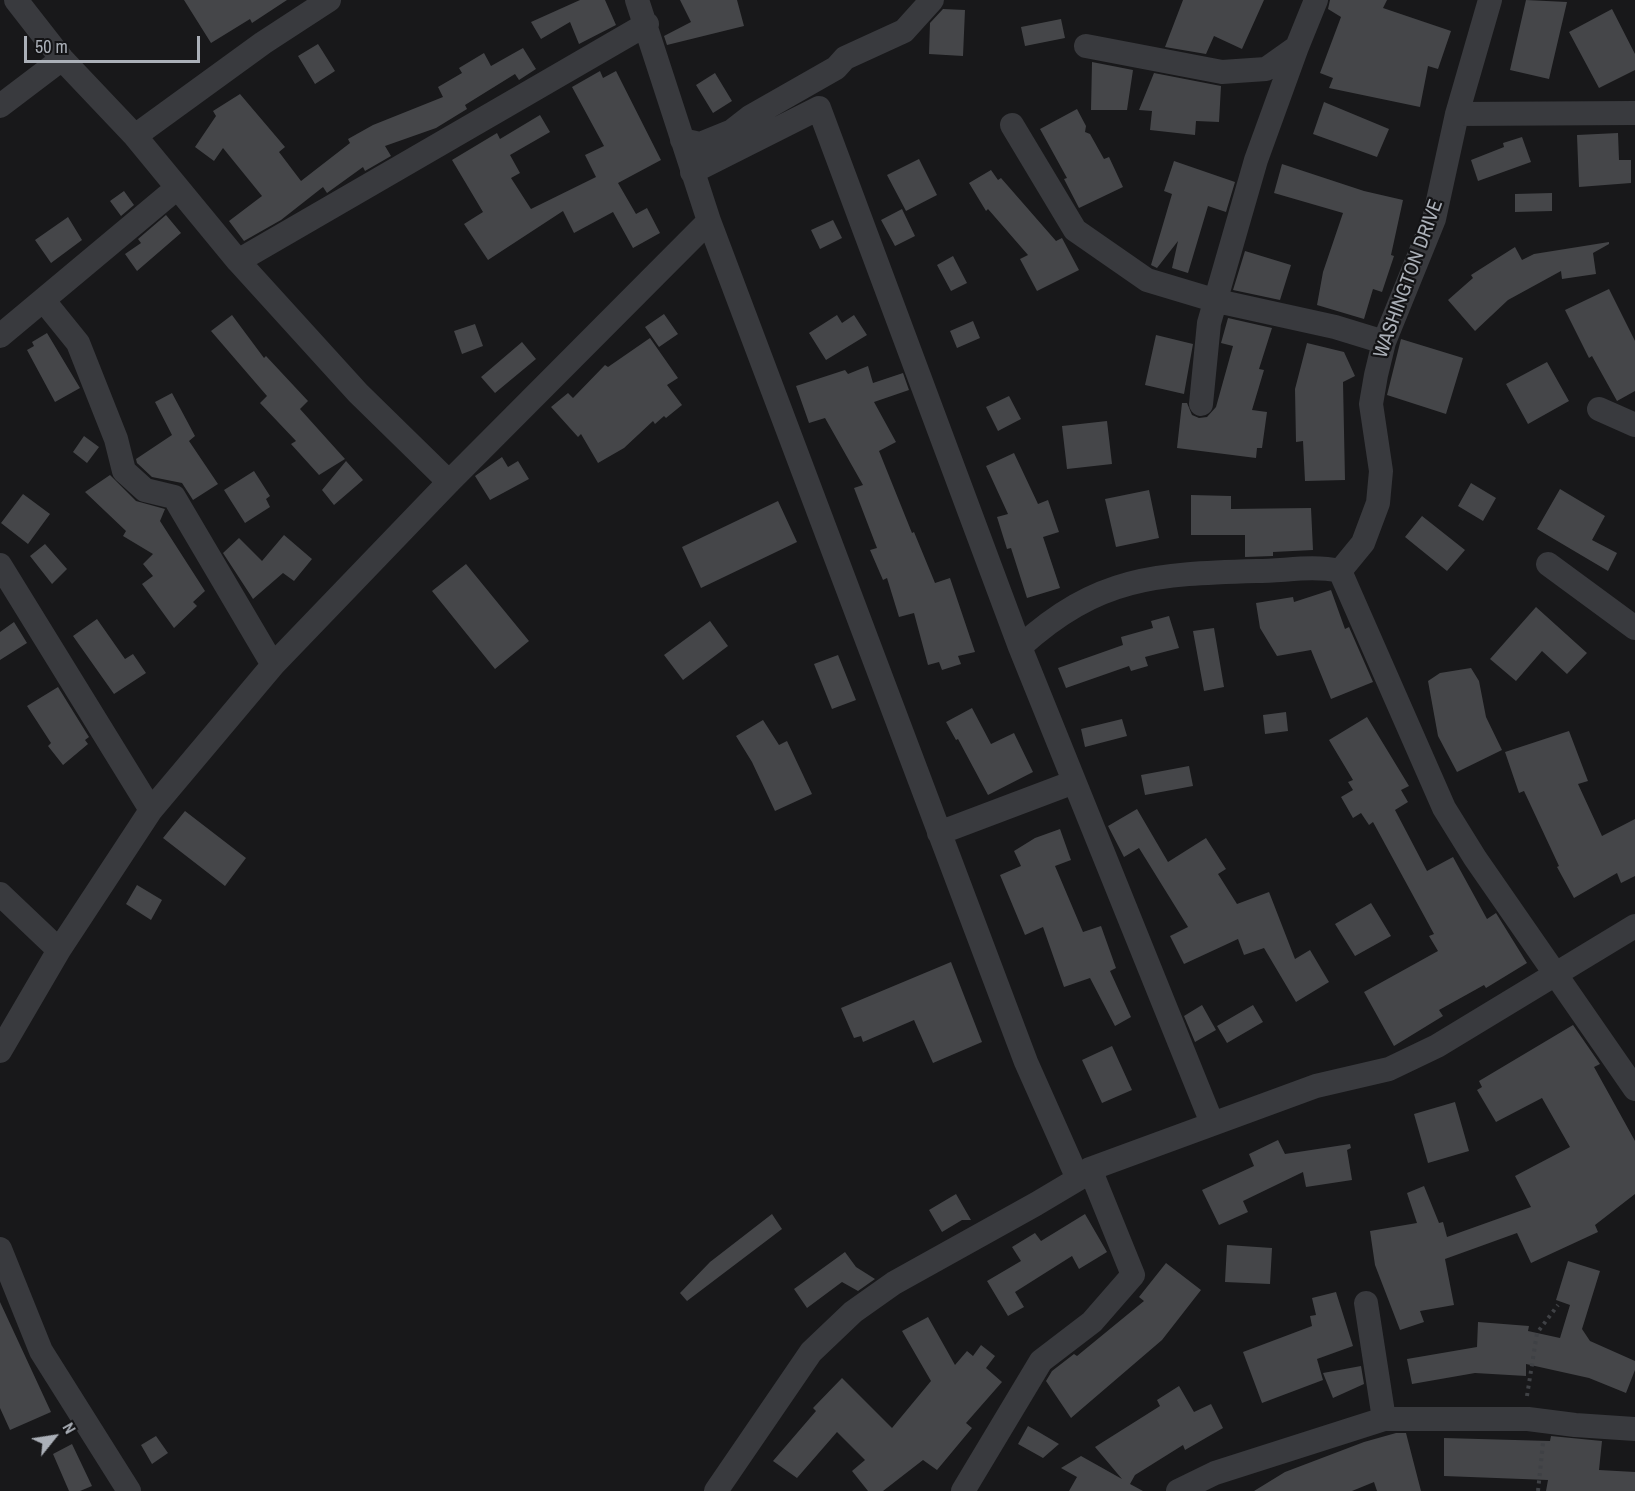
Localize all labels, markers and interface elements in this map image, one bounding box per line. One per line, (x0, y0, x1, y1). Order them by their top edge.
scale bar (27, 24, 202, 62)
text: 50 m (35, 34, 68, 59)
street label: WASHINGTON DRIVE (1369, 197, 1449, 361)
north arrow (24, 1407, 84, 1467)
text: N (58, 1418, 81, 1438)

